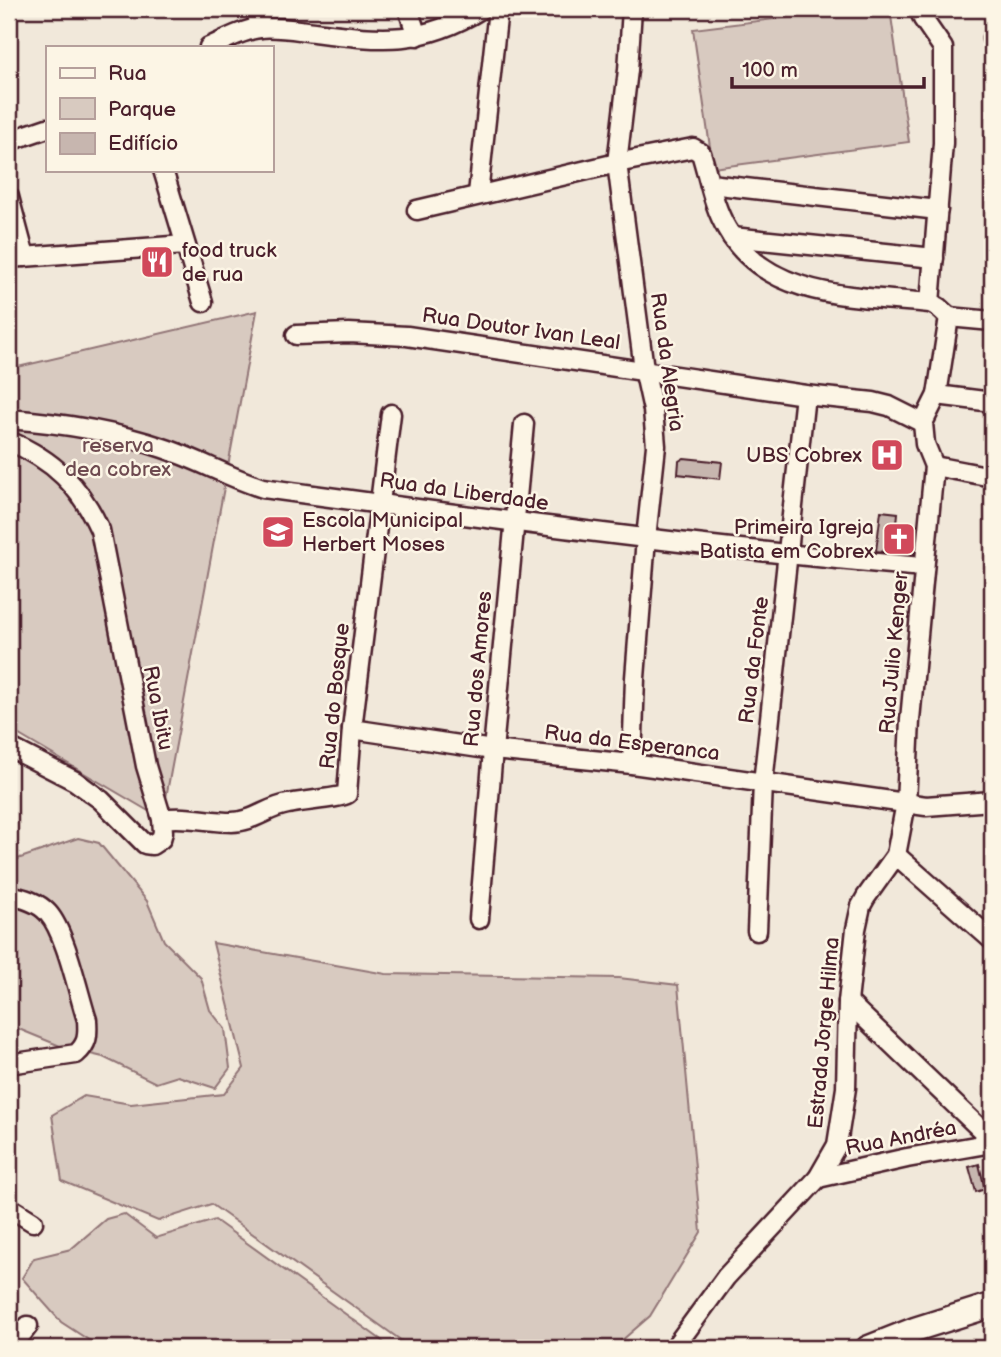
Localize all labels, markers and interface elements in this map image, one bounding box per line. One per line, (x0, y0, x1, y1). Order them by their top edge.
legend (46, 46, 273, 172)
scale bar (732, 46, 924, 90)
text: 100 m (742, 58, 798, 83)
text: Rua (108, 61, 147, 86)
text: Parque (108, 97, 176, 122)
text: Edifício (108, 131, 178, 156)
place label: food truck de rua (182, 238, 277, 287)
restaurant icon: food truck de rua (138, 243, 176, 281)
street label: Rua da Alegria (645, 291, 689, 433)
street label: Rua Doutor Ivan Leal (420, 303, 622, 355)
park label: reserva dea cobrex (65, 433, 171, 482)
hospital icon: UBS Cobrex (868, 436, 906, 474)
place label: UBS Cobrex (746, 443, 862, 468)
street label: Rua da Liberdade (378, 468, 550, 516)
place label: Escola Municipal Herbert Moses (302, 508, 463, 557)
school or university icon: Escola Municipal Herbert Moses (259, 513, 297, 551)
place label: Primeira Igreja Batista em Cobrex (699, 515, 874, 564)
church icon: Primeira Igreja Batista em Cobrex (880, 520, 918, 558)
street label: Rua Julio Kenger (874, 570, 914, 735)
street label: Rua dos Amores (459, 590, 497, 748)
street label: Rua da Fonte (734, 595, 774, 725)
street label: Rua do Bosque (315, 622, 355, 770)
street label: Rua Ibitu (138, 664, 178, 752)
street label: Rua da Esperanca (543, 720, 721, 766)
street label: Estrada Jorge Hilma (803, 936, 845, 1130)
street label: Rua Andréa (843, 1115, 959, 1161)

